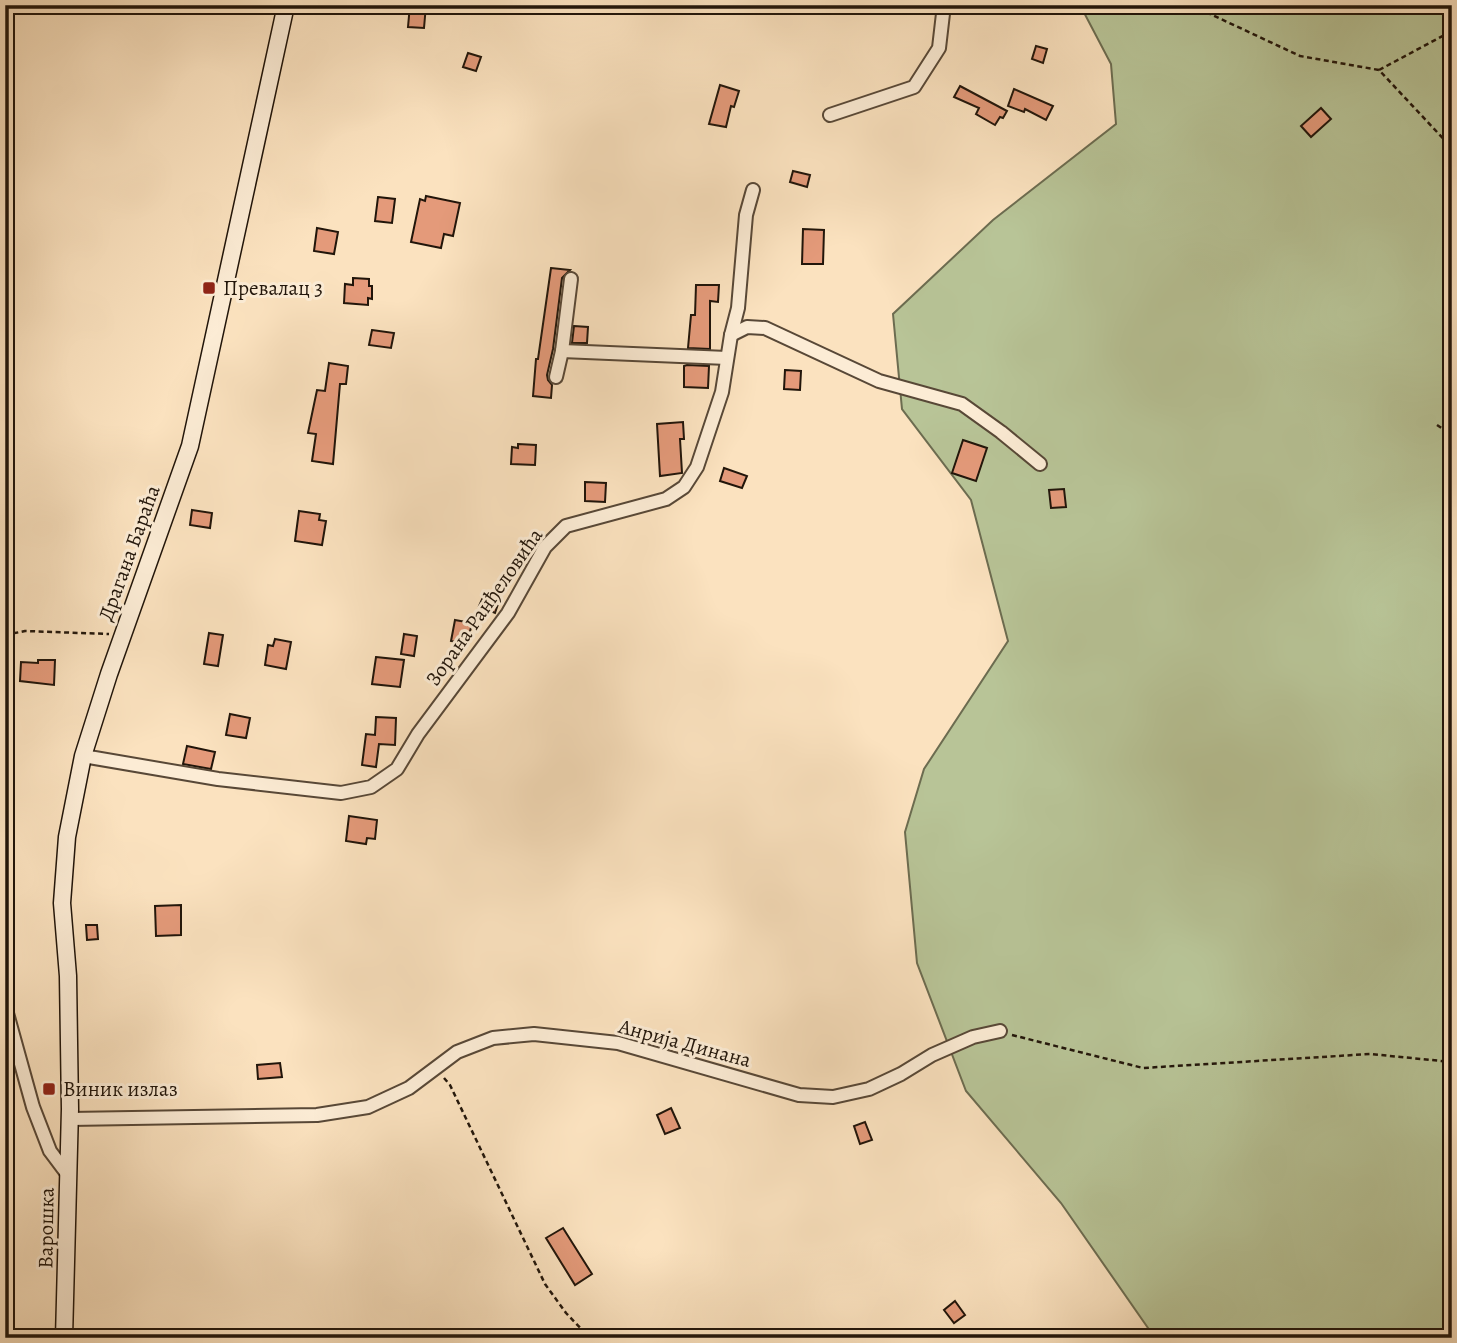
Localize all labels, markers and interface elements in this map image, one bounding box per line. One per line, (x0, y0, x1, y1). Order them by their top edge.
place label: Превалац 3 (223, 274, 323, 302)
marker: Превалац 3 (201, 280, 217, 296)
street label: Драгана Бараћа (91, 481, 167, 625)
street label: Зорана Ранђеловића (419, 522, 549, 691)
street label: Анрија Динана (615, 1012, 755, 1074)
place label: Виник излаз (63, 1075, 178, 1103)
marker: Виник излаз (41, 1081, 57, 1097)
street label: Варошка (31, 1187, 61, 1269)

